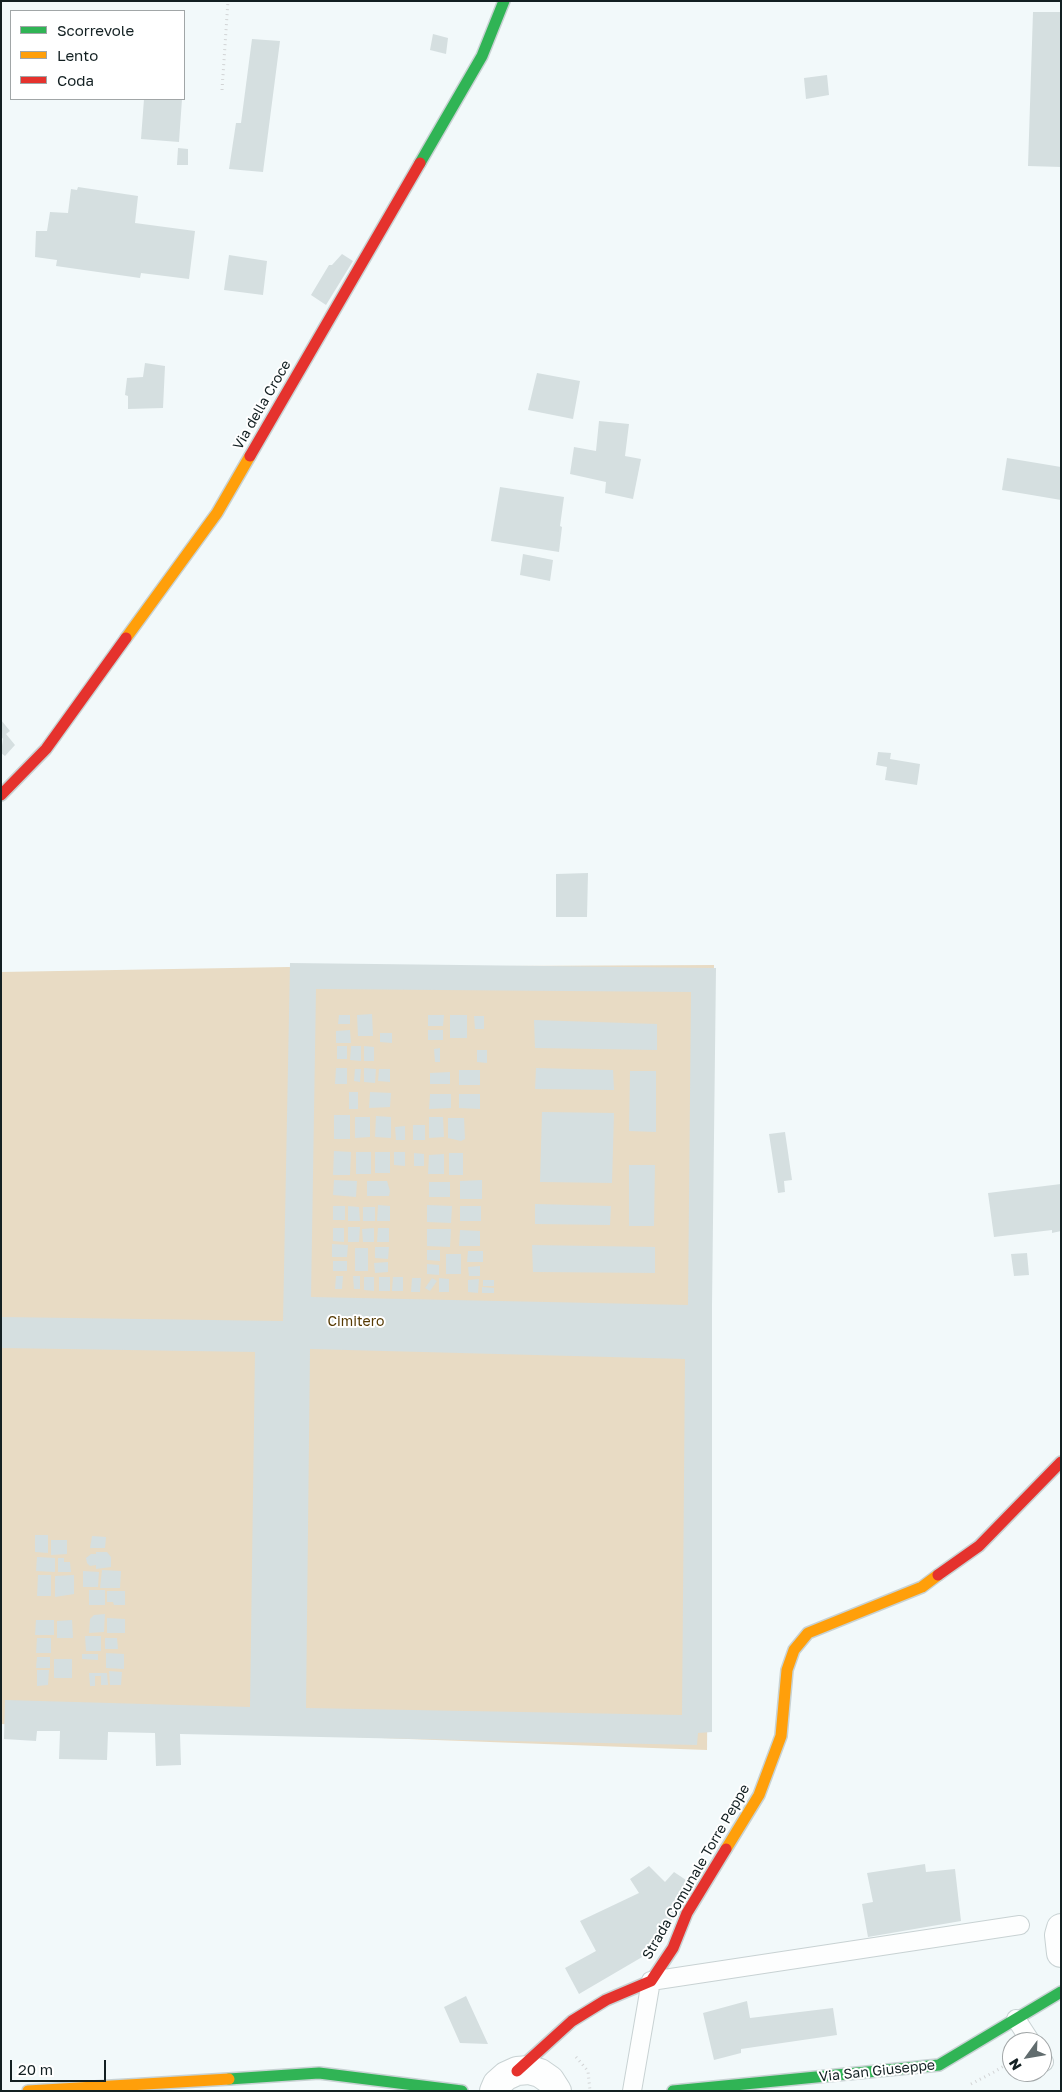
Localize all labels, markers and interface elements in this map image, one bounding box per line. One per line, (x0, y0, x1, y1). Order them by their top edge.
legend (10, 10, 185, 100)
text: Scorrevole (57, 21, 134, 39)
text: Lento (57, 46, 98, 64)
text: Coda (57, 71, 94, 89)
street label: Via della Croce (230, 357, 294, 453)
park label: Cimitero (328, 1314, 384, 1330)
street label: Strada Comunale Torre Peppe (639, 1781, 753, 1963)
north arrow (1002, 2032, 1052, 2082)
scale bar (12, 2050, 109, 2082)
text: N (1005, 2056, 1025, 2074)
street label: Via San Giuseppe (818, 2057, 936, 2085)
text: 20 m (18, 2060, 53, 2078)

